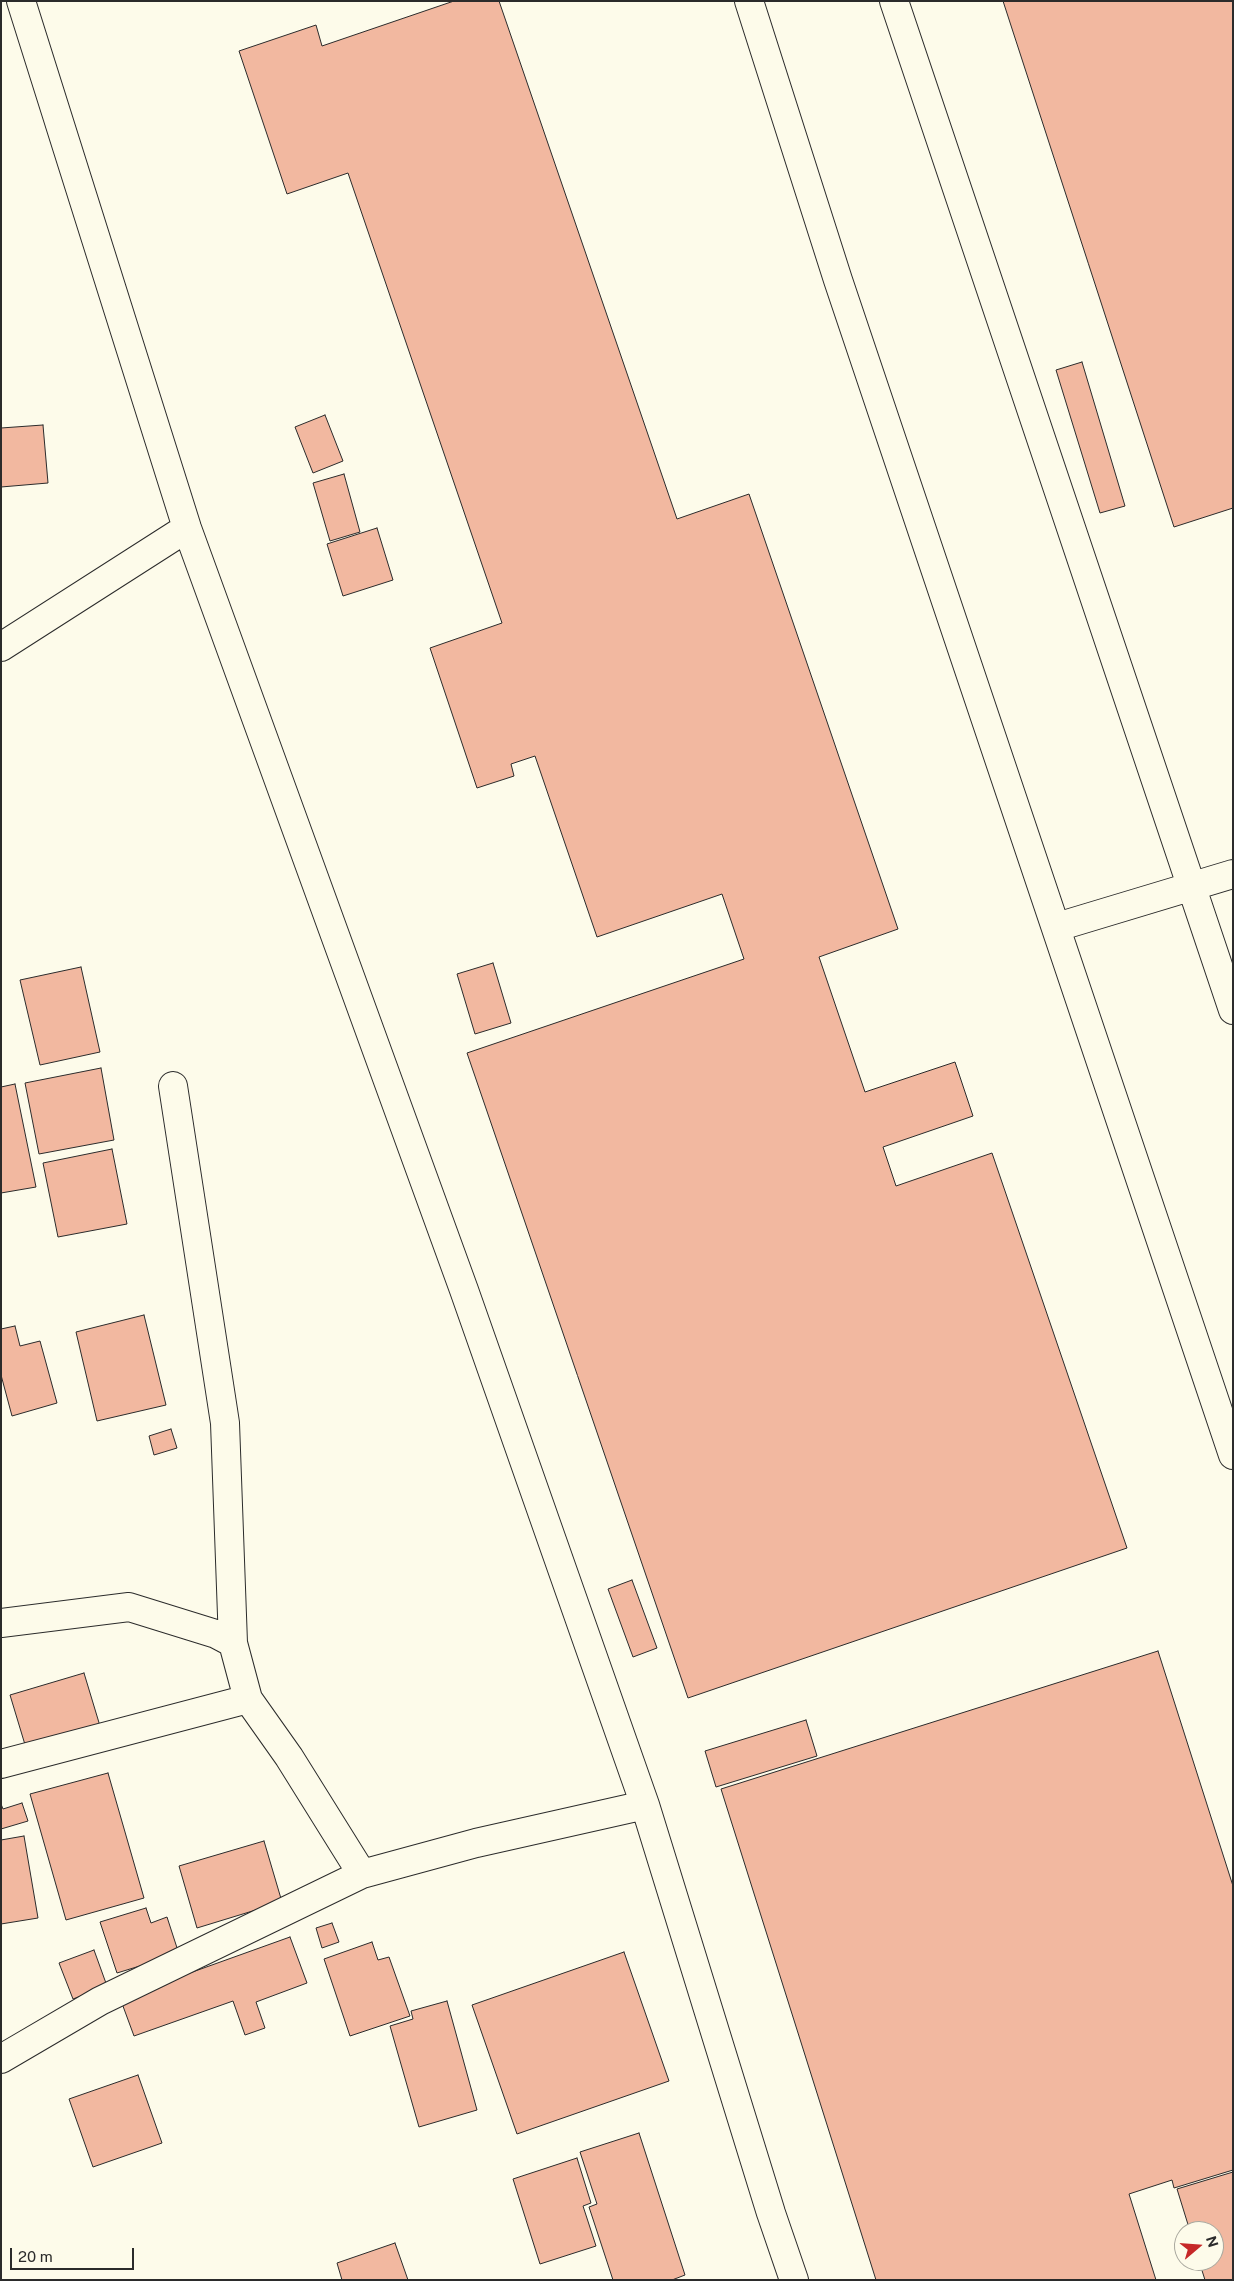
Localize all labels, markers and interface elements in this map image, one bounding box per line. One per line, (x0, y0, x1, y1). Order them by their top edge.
north arrow (1174, 2221, 1224, 2271)
text: N (1203, 2234, 1222, 2249)
scale bar (12, 2238, 136, 2270)
text: 20 m (18, 2248, 53, 2265)

